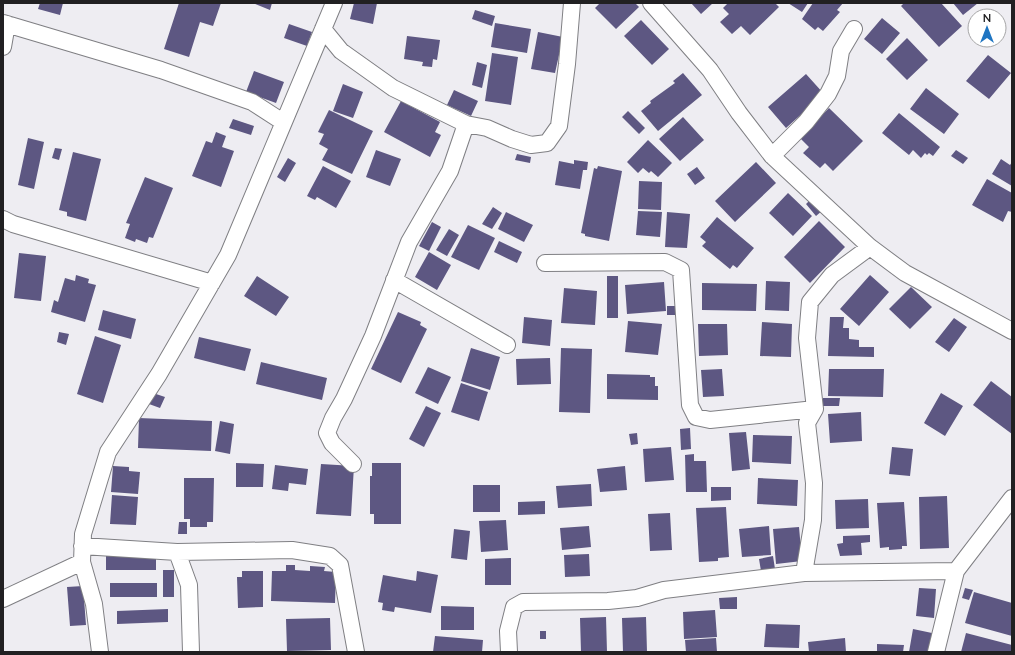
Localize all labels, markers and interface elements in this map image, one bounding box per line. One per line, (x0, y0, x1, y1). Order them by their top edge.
north arrow (967, 8, 1007, 48)
text: N (983, 11, 991, 24)

